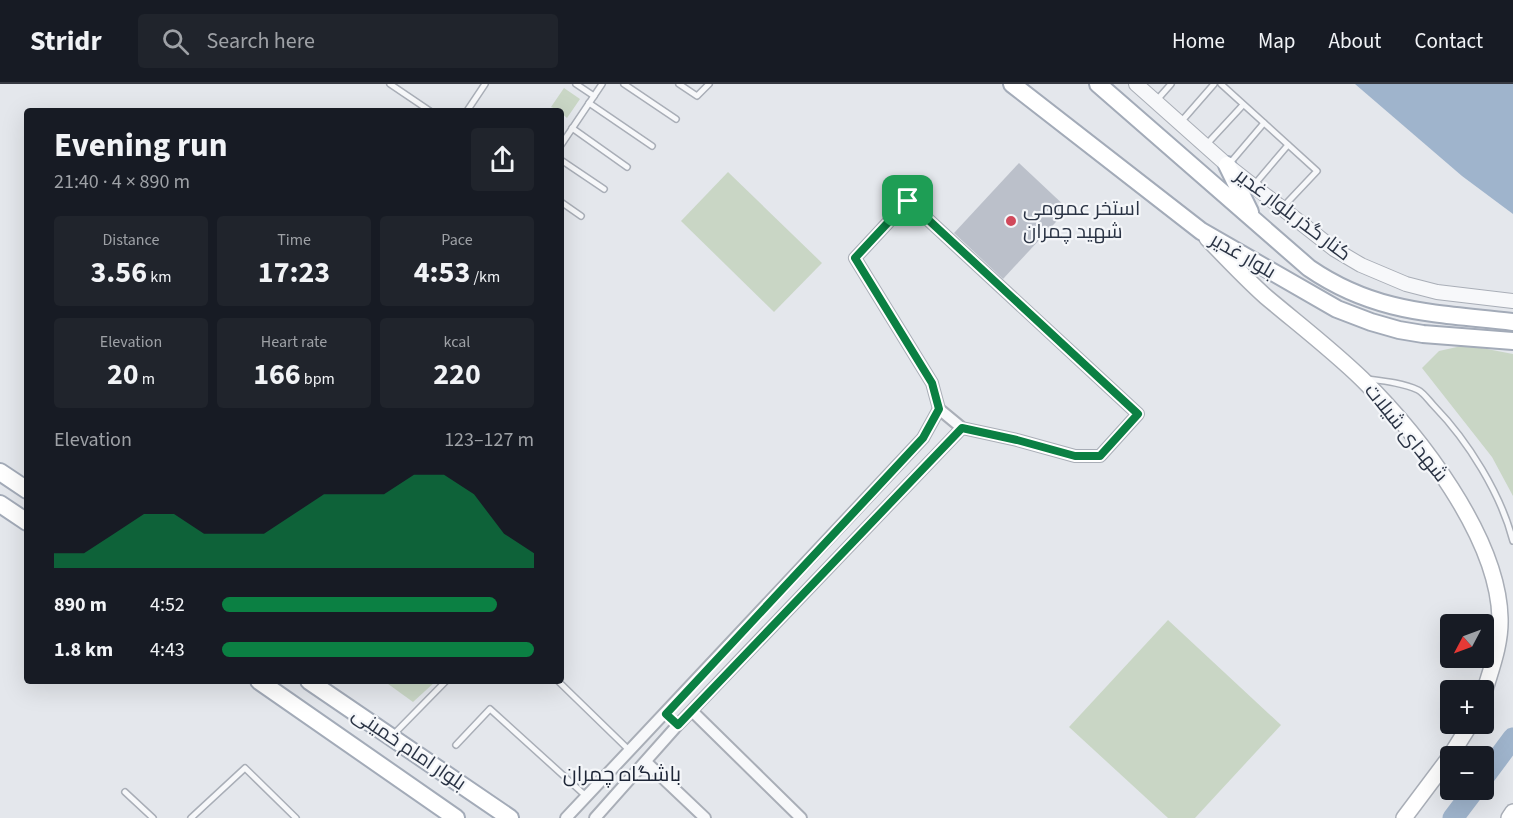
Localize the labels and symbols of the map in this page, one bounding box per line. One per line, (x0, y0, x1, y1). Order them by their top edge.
street label: کنار گذر بلوار غدیر (1230, 164, 1356, 266)
pin (882, 175, 933, 226)
place label: استخر عمومی شهید چمران (1023, 195, 1140, 246)
marker: استخر عمومی شهید چمران (1004, 214, 1018, 228)
street label: بلوار غدیر (1206, 228, 1280, 284)
street label: شهدای شیلات (1358, 378, 1454, 488)
north arrow (1440, 614, 1494, 668)
street label: بلوار امام خمینی (346, 700, 472, 798)
district label: باشگاه چمران (563, 759, 681, 789)

